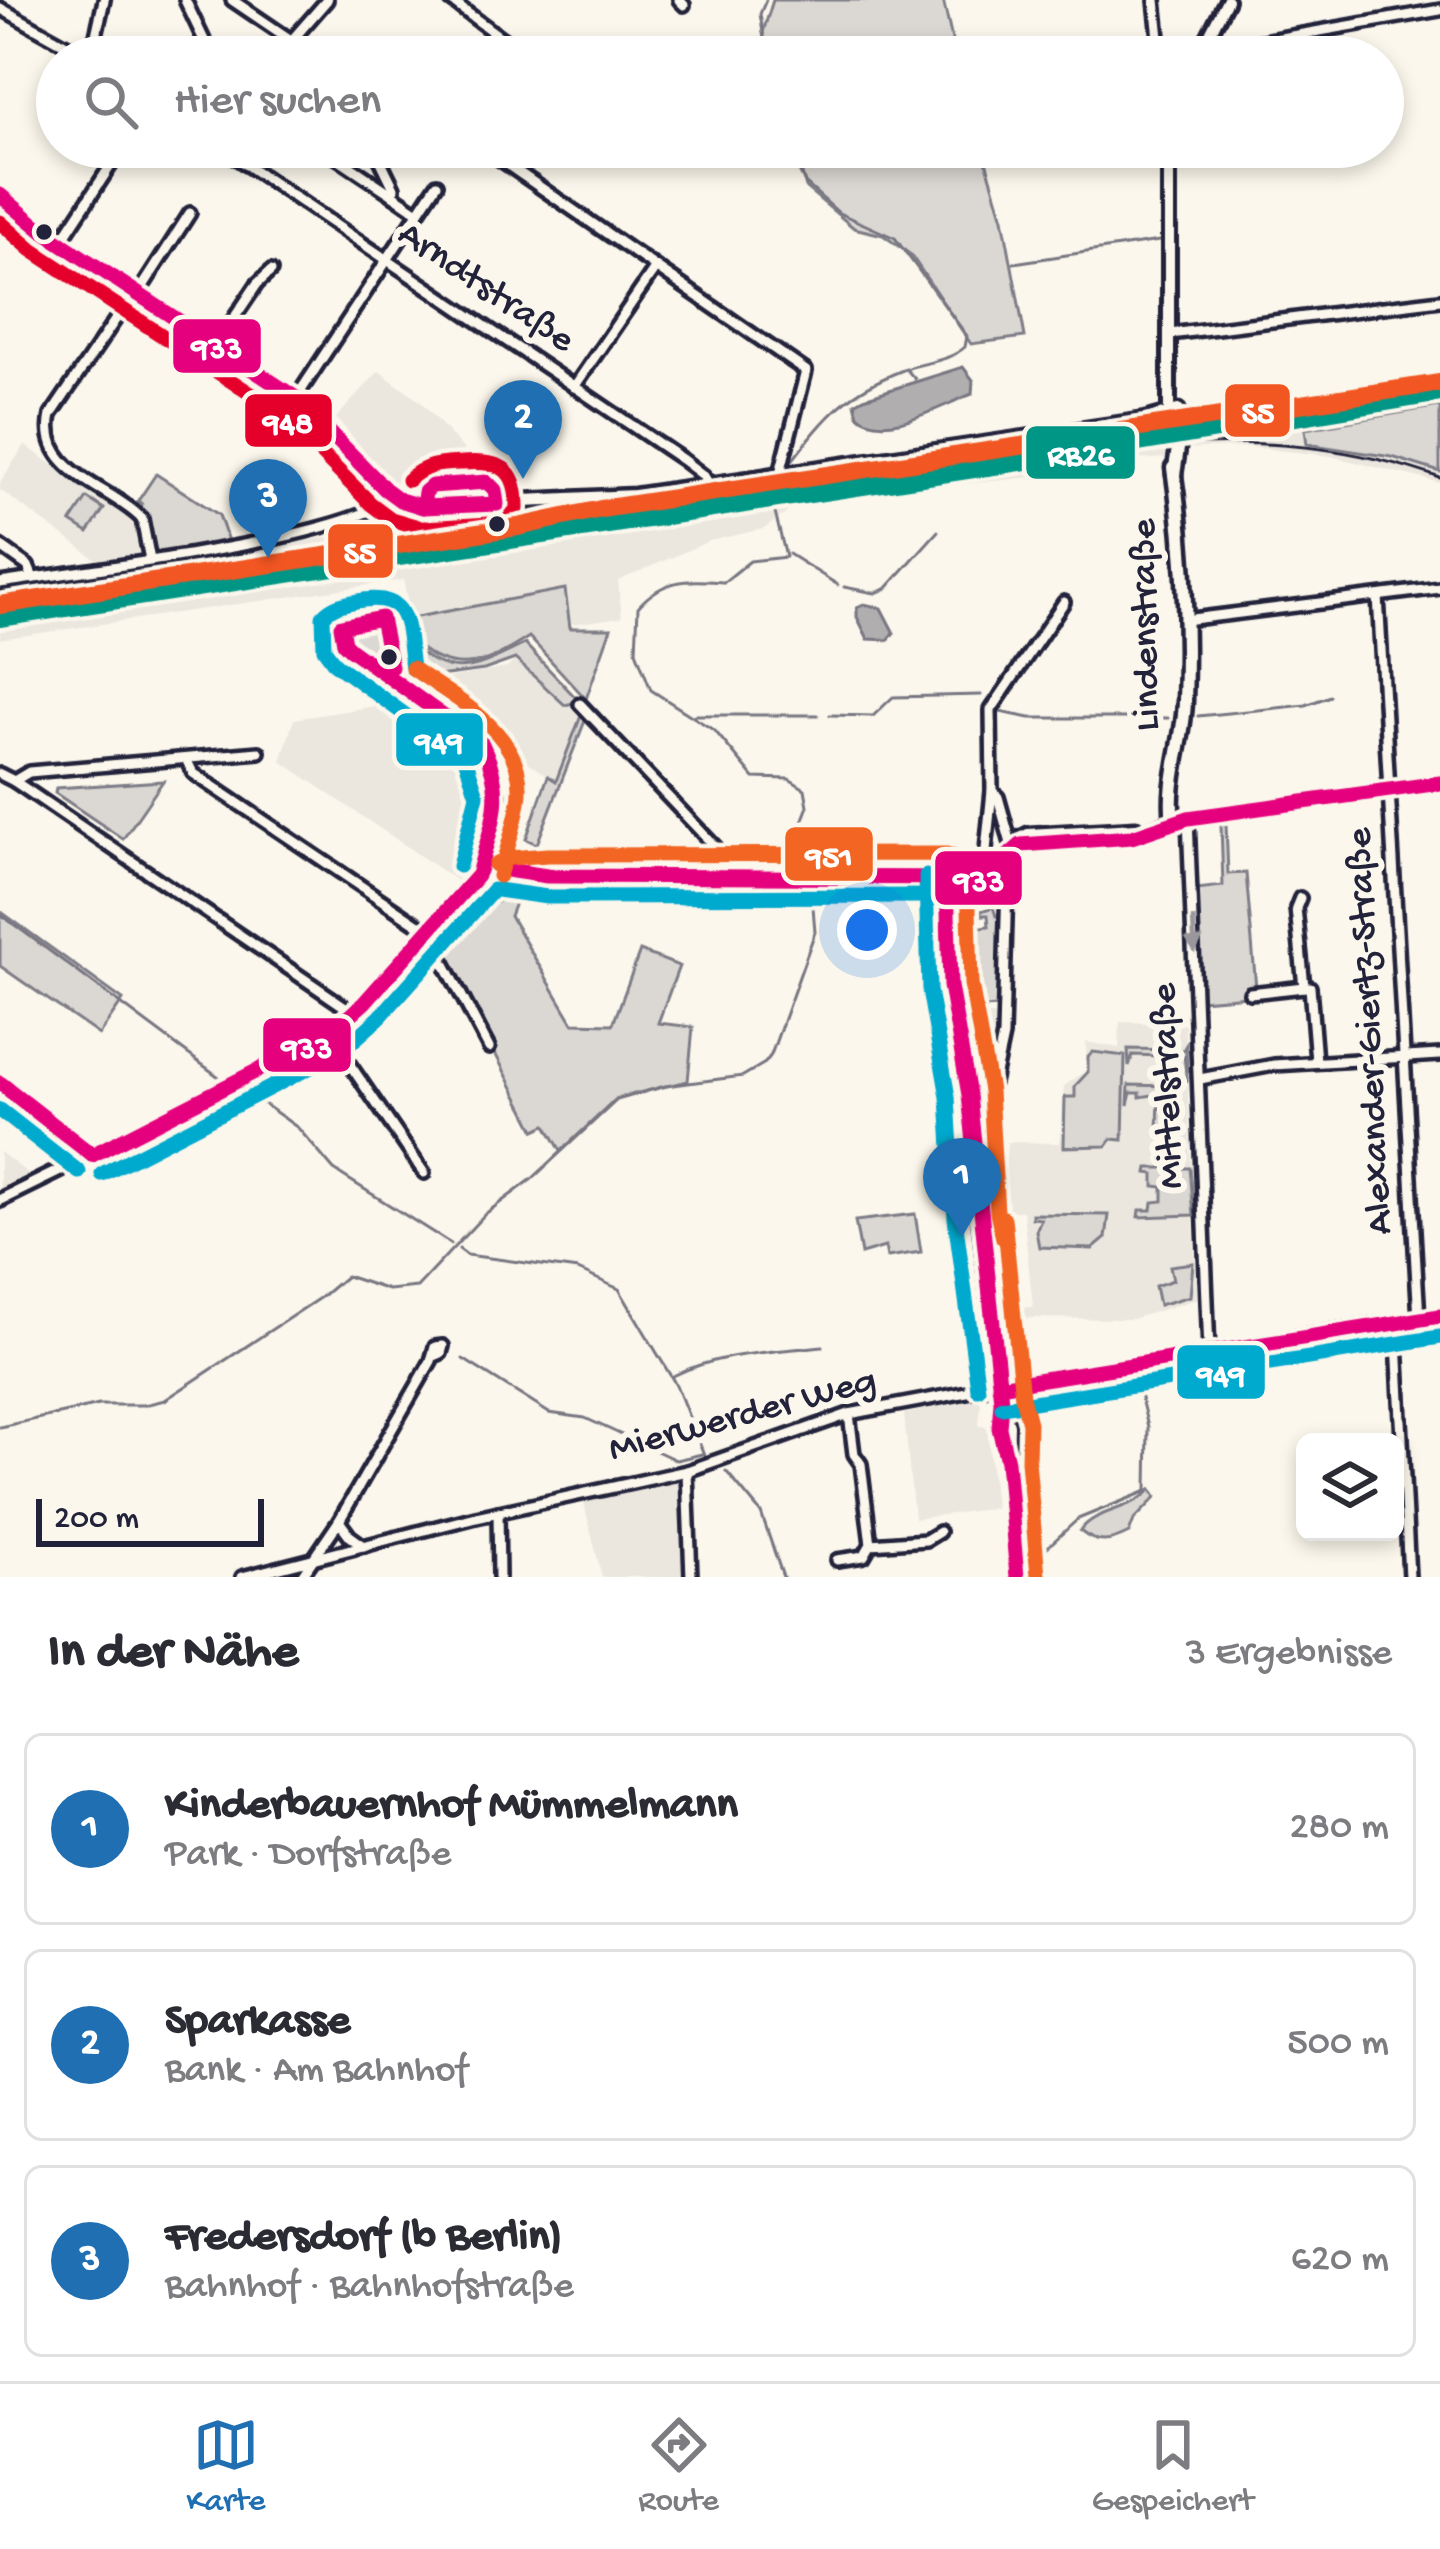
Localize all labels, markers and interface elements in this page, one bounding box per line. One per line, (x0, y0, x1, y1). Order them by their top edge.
search box (36, 36, 1404, 168)
icon: search (78, 69, 144, 135)
text: Hier suchen (174, 76, 381, 129)
street label: Arndtstraße (388, 213, 583, 366)
unlabelled marker (33, 221, 55, 243)
line badge: 933 (171, 317, 263, 375)
text: 933 (190, 332, 242, 370)
pin: 2 (484, 380, 562, 479)
line badge: S5 (1223, 382, 1292, 439)
line badge: 948 (243, 392, 334, 449)
text: S5 (1242, 397, 1275, 435)
text: 948 (261, 407, 313, 445)
line badge: RB26 (1024, 424, 1137, 481)
text: RB26 (1046, 439, 1116, 477)
pin: 3 (229, 459, 307, 558)
unlabelled marker (486, 513, 508, 535)
street label: Lindenstraße (1123, 518, 1173, 732)
line badge: S5 (326, 522, 395, 580)
text: S5 (344, 537, 377, 575)
unlabelled marker (378, 646, 400, 668)
line badge: 949 (394, 711, 485, 768)
text: 949 (413, 726, 464, 764)
line badge: 951 (783, 825, 875, 883)
street label: Alexander-Giertz-Straße (1338, 826, 1406, 1235)
text: 951 (803, 841, 853, 879)
line badge: 933 (933, 849, 1024, 907)
text: 933 (952, 865, 1004, 903)
your location (837, 900, 897, 960)
one-way arrow (1185, 917, 1204, 955)
street label: Mittelstraße (1143, 982, 1197, 1190)
line badge: 933 (261, 1016, 353, 1074)
text: 933 (280, 1032, 332, 1070)
pin: 1 (923, 1138, 1001, 1237)
line badge: 949 (1175, 1343, 1267, 1401)
street label: Mierwerder Weg (604, 1359, 882, 1475)
text: 949 (1195, 1359, 1246, 1397)
map controls (1296, 1433, 1404, 1541)
button: layers (1296, 1433, 1404, 1541)
scale bar (36, 1493, 264, 1546)
text: 200 m (54, 1501, 139, 1539)
text: In der Nähe (48, 1625, 298, 1685)
text: 3 Ergebnisse (1186, 1632, 1392, 1678)
text: Kinderbauernhof Mümmelmann (165, 1780, 738, 1833)
text: 1 (82, 1806, 98, 1852)
text: 280 m (1289, 1806, 1389, 1852)
text: Park · Dorfstraße (165, 1833, 451, 1879)
text: Sparkasse (165, 1996, 350, 2049)
text: 2 (80, 2022, 100, 2068)
text: 500 m (1287, 2022, 1389, 2068)
text: Bank · Am Bahnhof (165, 2049, 467, 2095)
text: Fredersdorf (b Berlin) (165, 2212, 563, 2265)
text: 3 (80, 2238, 100, 2284)
text: 620 m (1291, 2238, 1389, 2284)
text: Bahnhof · Bahnhofstraße (165, 2265, 574, 2311)
tab: Karte (187, 2412, 265, 2522)
tab: Route (638, 2412, 719, 2522)
tab: Gespeichert (1092, 2412, 1253, 2522)

